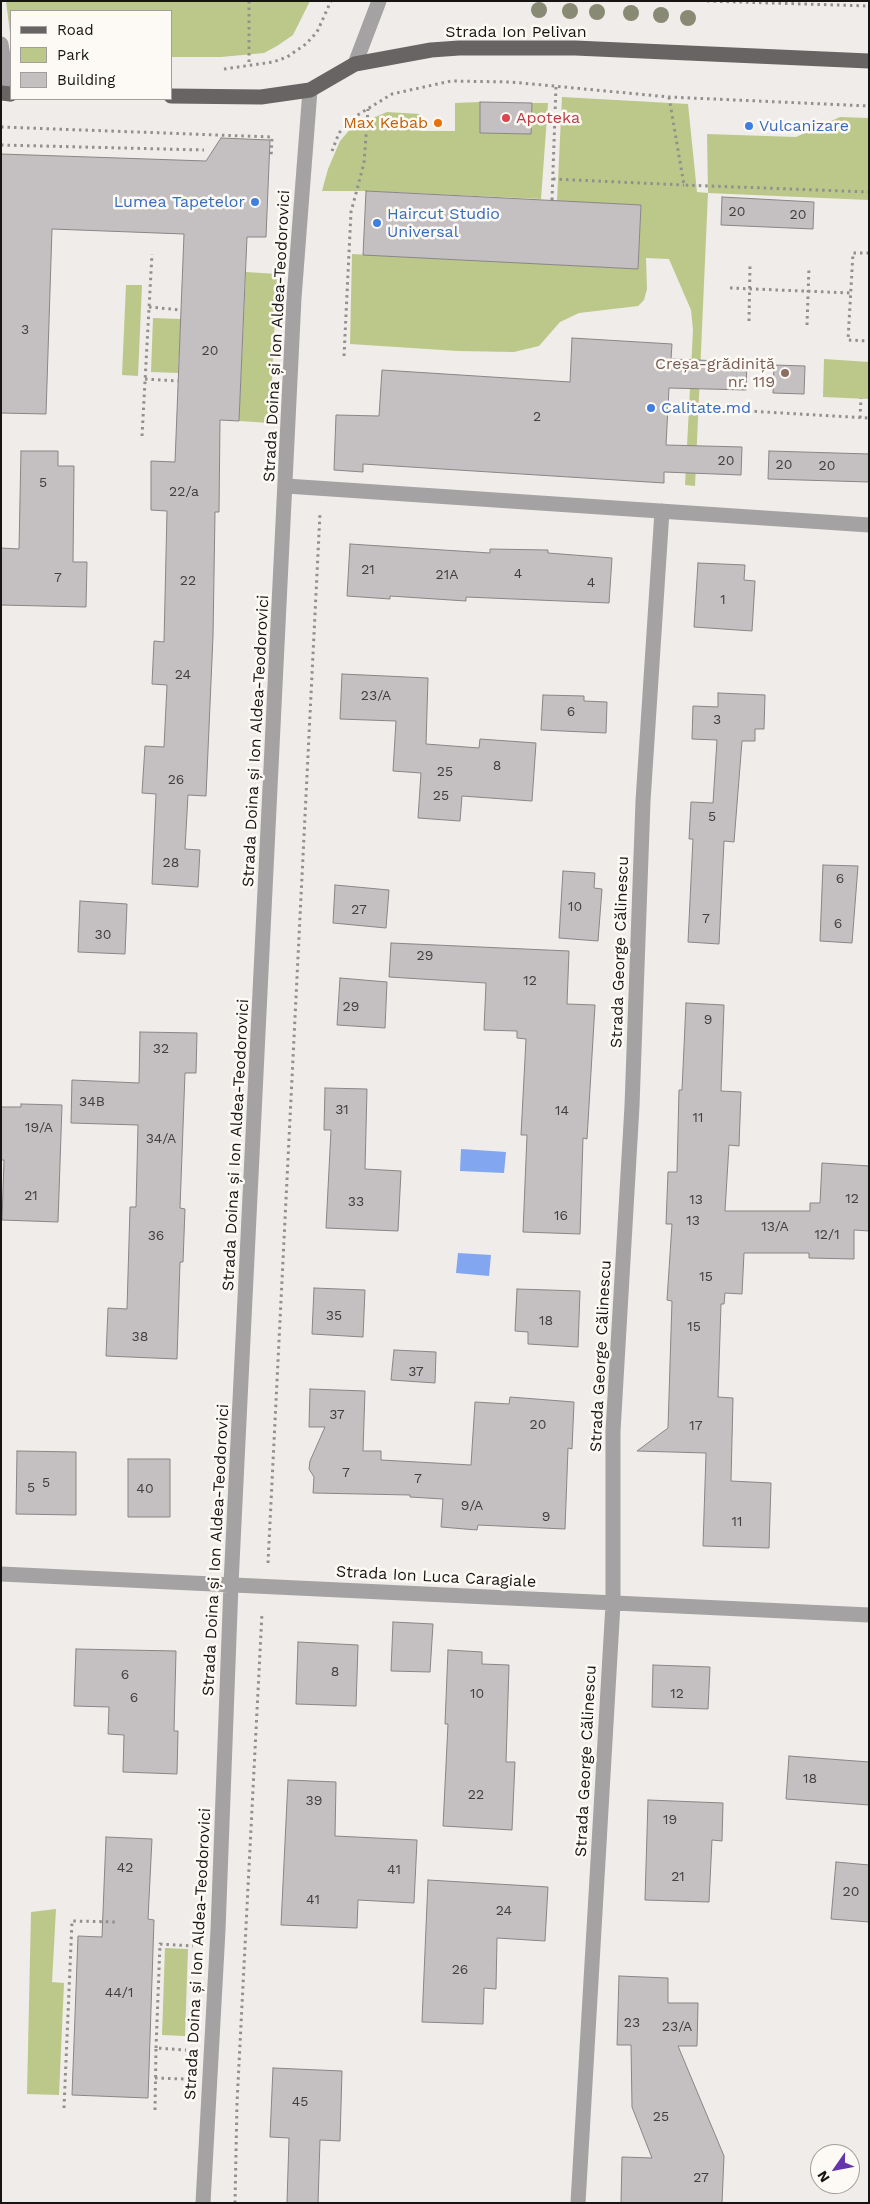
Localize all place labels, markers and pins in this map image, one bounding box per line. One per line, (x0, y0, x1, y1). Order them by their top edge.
place label: Apoteka (516, 108, 580, 128)
marker: Apoteka (500, 112, 512, 124)
place label: Max Kebab (343, 113, 428, 133)
place label: Vulcanizare (759, 116, 849, 136)
marker: Max Kebab (432, 117, 444, 129)
marker: Vulcanizare (743, 120, 755, 132)
place label: Lumea Tapetelor (114, 192, 245, 212)
marker: Lumea Tapetelor (249, 196, 261, 208)
place label: Haircut Studio Universal (387, 204, 500, 242)
marker: Haircut Studio Universal (371, 217, 383, 229)
place label: Creșa-grădiniță nr. 119 (655, 354, 775, 392)
marker: Creșa-grădiniță nr. 119 (779, 367, 791, 379)
place label: Calitate.md (661, 398, 751, 418)
marker: Calitate.md (645, 402, 657, 414)

